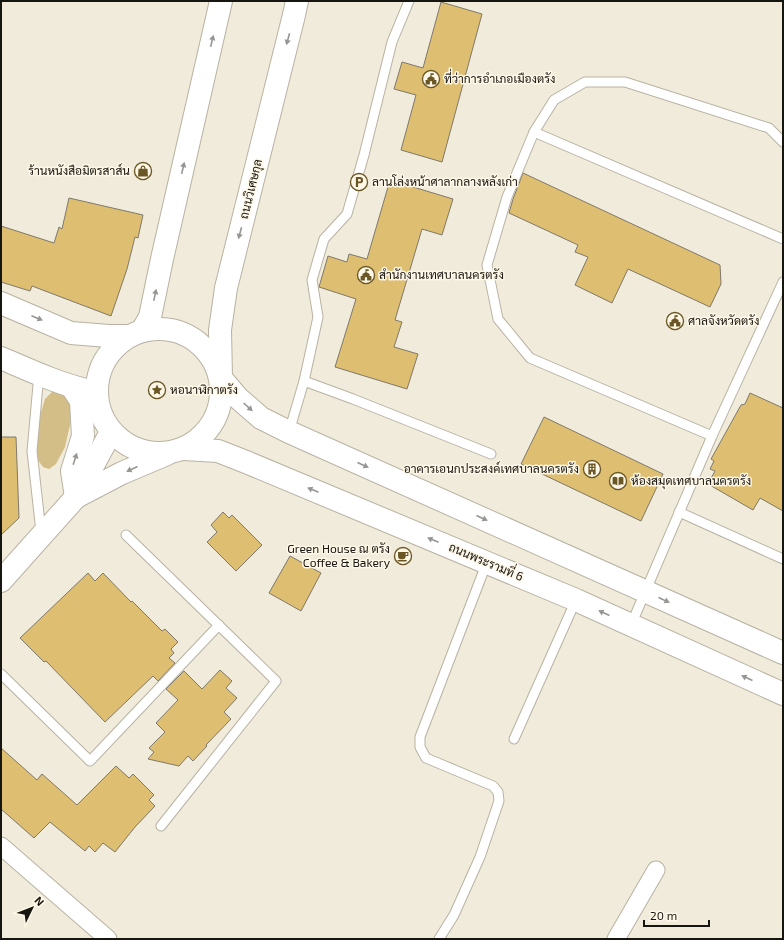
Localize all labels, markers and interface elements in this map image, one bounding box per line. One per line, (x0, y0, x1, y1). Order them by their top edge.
one-way arrow (285, 33, 291, 45)
one-way arrow (209, 35, 215, 47)
place label: ที่ว่าการอำเภอเมืองตรัง (444, 68, 556, 85)
public building icon: ที่ว่าการอำเภอเมืองตรัง (421, 69, 441, 89)
street label: ถนนวิเศษกุล (236, 157, 267, 221)
shop icon: ร้านหนังสือมิตรสาส์น (133, 161, 153, 181)
one-way arrow (180, 161, 186, 174)
place label: ร้านหนังสือมิตรสาส์น (28, 163, 130, 177)
parking icon: ลานโล่งหน้าศาลากลางหลังเก่า (349, 172, 369, 192)
place label: ลานโล่งหน้าศาลากลางหลังเก่า (372, 174, 518, 188)
one-way arrow (236, 227, 242, 239)
public building icon: สำนักงานเทศบาลนครตรัง (356, 265, 376, 285)
place label: สำนักงานเทศบาลนครตรัง (379, 267, 504, 281)
one-way arrow (152, 288, 158, 301)
public building icon: ศาลจังหวัดตรัง (665, 311, 685, 331)
place label: ศาลจังหวัดตรัง (688, 313, 760, 327)
one-way arrow (31, 315, 42, 321)
place icon: หอนาฬิกาตรัง (147, 380, 167, 400)
place label: หอนาฬิกาตรัง (170, 382, 238, 396)
one-way arrow (243, 402, 253, 411)
one-way arrow (73, 453, 79, 465)
building icon: อาคารเอนกประสงค์เทศบาลนครตรัง (582, 459, 602, 479)
place label: อาคารเอนกประสงค์เทศบาลนครตรัง (404, 461, 579, 475)
one-way arrow (358, 462, 369, 468)
one-way arrow (126, 466, 137, 472)
library icon: ห้องสมุดเทศบาลนครตรัง (608, 471, 628, 491)
place label: ห้องสมุดเทศบาลนครตรัง (631, 473, 751, 490)
one-way arrow (307, 487, 318, 493)
one-way arrow (476, 515, 488, 521)
one-way arrow (426, 536, 438, 542)
street label: ถนนพระรามที่ 6 (447, 536, 527, 583)
place label: Green House ณ ตรัง Coffee & Bakery (287, 541, 391, 569)
cafe icon: Green House ณ ตรัง Coffee & Bakery (393, 546, 413, 566)
one-way arrow (659, 597, 670, 603)
one-way arrow (598, 610, 609, 616)
one-way arrow (742, 675, 753, 681)
north arrow (12, 888, 52, 928)
text: N (32, 893, 47, 908)
scale bar (644, 902, 709, 928)
text: 20 m (650, 908, 677, 922)

